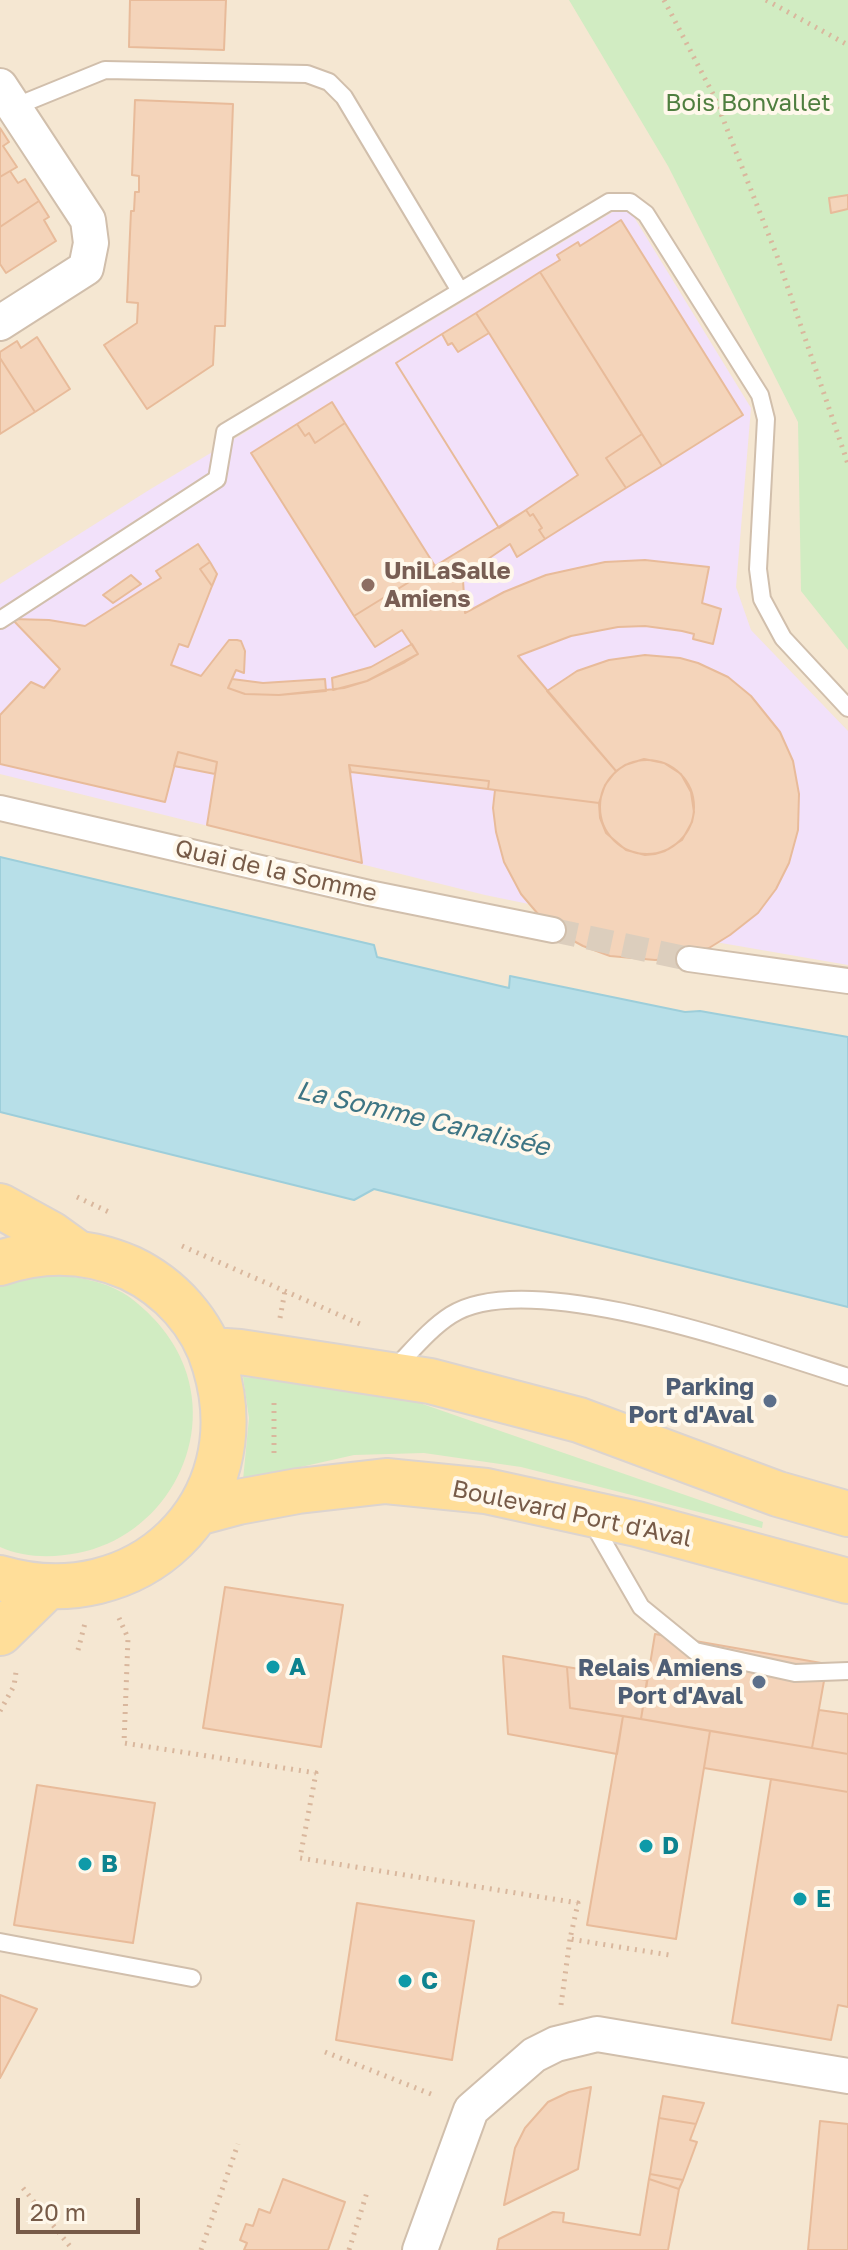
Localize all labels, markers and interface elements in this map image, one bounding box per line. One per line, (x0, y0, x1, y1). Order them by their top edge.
park label: Bois Bonvallet (665, 89, 831, 117)
place label: UniLaSalle Amiens (384, 557, 511, 613)
marker: UniLaSalle Amiens (359, 576, 377, 594)
street label: Quai de la Somme (172, 834, 380, 908)
water label: La Somme Canalisée (294, 1075, 552, 1163)
place label: Parking Port d'Aval (628, 1373, 754, 1429)
marker: Parking Port d'Aval (761, 1392, 779, 1410)
street label: Boulevard Port d'Aval (450, 1475, 694, 1553)
place label: A (289, 1653, 306, 1681)
place label: Relais Amiens Port d'Aval (578, 1654, 743, 1710)
marker: A (264, 1658, 282, 1676)
marker: Relais Amiens Port d'Aval (750, 1673, 768, 1691)
place label: D (662, 1832, 679, 1860)
marker: D (637, 1837, 655, 1855)
place label: B (101, 1850, 118, 1878)
marker: B (76, 1855, 94, 1873)
place label: E (816, 1885, 831, 1913)
marker: E (791, 1890, 809, 1908)
place label: C (421, 1967, 438, 1995)
marker: C (396, 1972, 414, 1990)
scale bar (20, 2182, 144, 2232)
text: 20 m (30, 2197, 86, 2226)

